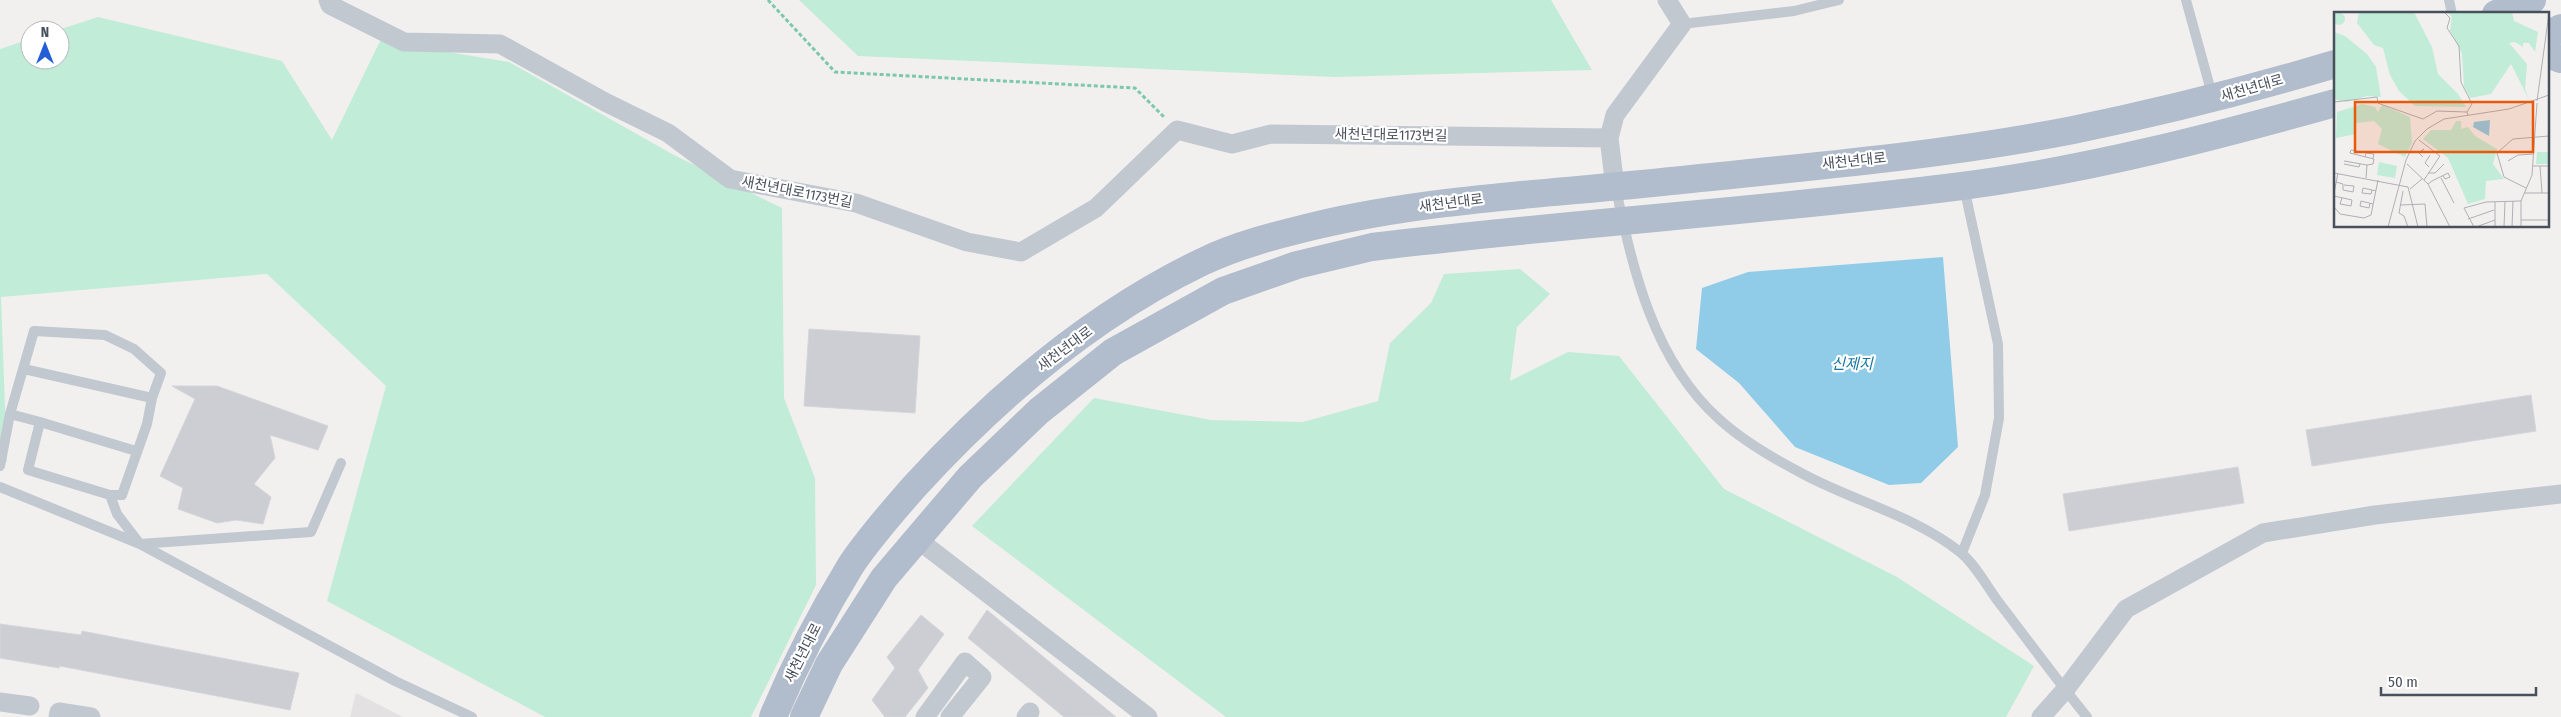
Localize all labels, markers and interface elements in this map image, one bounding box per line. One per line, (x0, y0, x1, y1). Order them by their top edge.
inset map (2334, 12, 2548, 228)
north arrow (20, 20, 70, 70)
text: N (41, 24, 49, 41)
street label: 새천년대로 (2219, 71, 2285, 105)
street label: 새천년대로1173번길 (1334, 126, 1448, 144)
street label: 새천년대로 (1821, 149, 1887, 173)
street label: 새천년대로1173번길 (740, 173, 854, 211)
street label: 새천년대로 (1418, 191, 1484, 215)
street label: 새천년대로 (1034, 323, 1096, 375)
water label: 신제지 (1831, 355, 1874, 373)
street label: 새천년대로 (781, 620, 825, 686)
scale bar (2381, 664, 2536, 696)
text: 50 m (2388, 673, 2418, 691)

